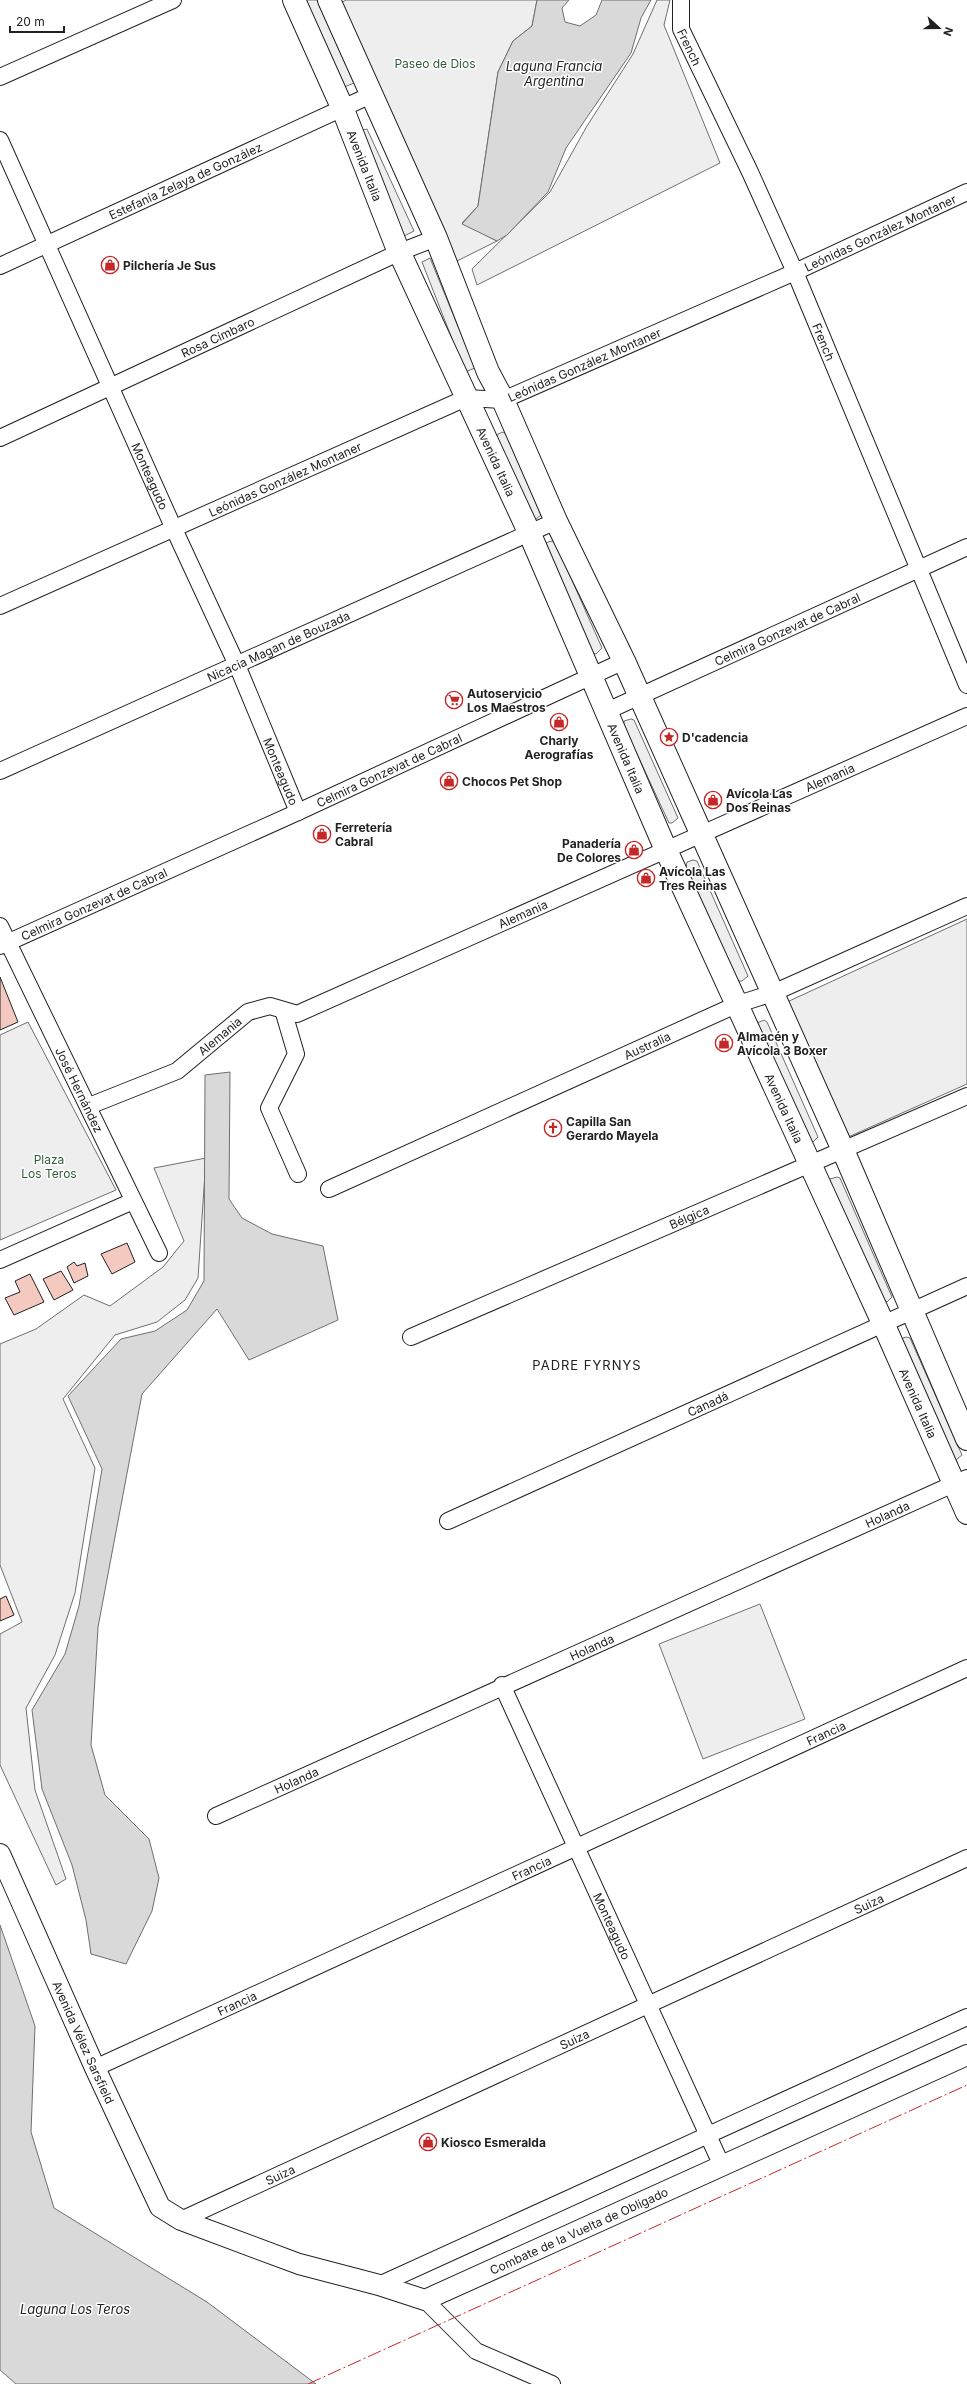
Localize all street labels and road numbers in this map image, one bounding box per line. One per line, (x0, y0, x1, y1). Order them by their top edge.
street label: French (674, 26, 705, 68)
street label: Avenida Italia (344, 128, 386, 203)
street label: Estefanía Zelaya de González (106, 139, 264, 222)
street label: Leónidas González Montaner (802, 190, 959, 274)
street label: Rosa Címbaro (179, 313, 257, 360)
street label: French (810, 321, 838, 363)
street label: Leónidas González Montaner (505, 324, 664, 405)
street label: Avenida Italia (474, 424, 519, 499)
street label: Leónidas González Montaner (206, 438, 364, 519)
street label: Monteagudo (129, 440, 172, 512)
street label: Celmira Gonzevat de Cabral (712, 589, 863, 669)
street label: Nicacia Magan de Bouzada (204, 607, 352, 685)
street label: Avenida Italia (605, 721, 648, 796)
street label: Celmira Gonzevat de Cabral (314, 730, 464, 810)
street label: Monteagudo (260, 735, 302, 807)
street label: Alemania (803, 760, 857, 795)
street label: Celmira Gonzevat de Cabral (18, 864, 169, 943)
street label: Alemania (496, 896, 550, 931)
street label: Alemania (195, 1013, 244, 1058)
street label: Australia (621, 1028, 673, 1062)
street label: José Hernández (52, 1044, 107, 1135)
street label: Avenida Italia (762, 1071, 807, 1145)
street label: Bélgica (667, 1201, 711, 1232)
street label: Avenida Italia (896, 1366, 940, 1440)
street label: Canadá (685, 1388, 731, 1419)
street label: Holanda (863, 1497, 912, 1530)
street label: Holanda (567, 1630, 616, 1663)
street label: Francia (804, 1717, 848, 1748)
street label: Holanda (272, 1763, 321, 1796)
street label: Francia (509, 1852, 553, 1883)
street label: Monteagudo (590, 1890, 634, 1962)
street label: Suiza (851, 1890, 886, 1917)
street label: Avenida Vélez Sarsfield (50, 1979, 118, 2106)
street label: Francia (215, 1987, 259, 2018)
street label: Suiza (557, 2026, 592, 2052)
street label: Suiza (263, 2161, 297, 2188)
street label: Combate de la Vuelta de Obligado (487, 2184, 670, 2277)

